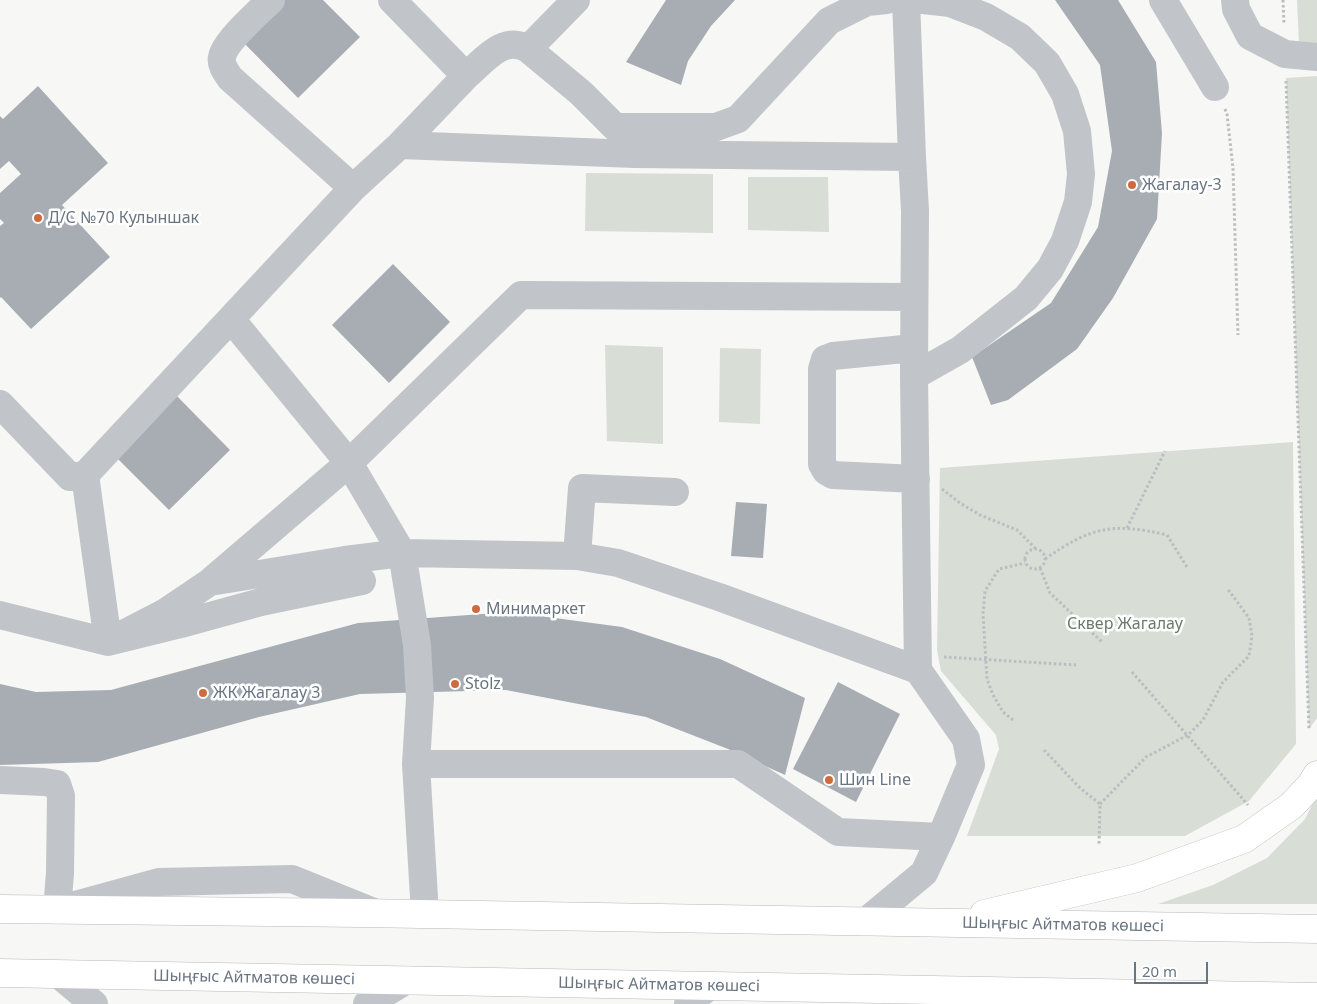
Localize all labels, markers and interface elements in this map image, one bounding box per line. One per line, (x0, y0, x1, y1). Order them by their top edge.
place label: Жагалау-3 (1142, 175, 1222, 195)
marker: Жагалау-3 (1126, 179, 1138, 191)
place label: Д/С №70 Кулыншак (48, 208, 199, 228)
marker: Д/С №70 Кулыншак (32, 212, 44, 224)
place label: Минимаркет (486, 599, 585, 619)
marker: Минимаркет (470, 603, 482, 615)
park label: Сквер Жагалау (1067, 614, 1183, 634)
place label: Stolz (465, 674, 501, 694)
marker: Stolz (449, 678, 461, 690)
place label: ЖК Жагалау 3 (213, 683, 320, 703)
marker: ЖК Жагалау 3 (197, 687, 209, 699)
place label: Шин Line (839, 770, 911, 790)
marker: Шин Line (823, 774, 835, 786)
street label: Шыңғыс Айтматов көшесі (962, 914, 1164, 936)
scale bar (1137, 952, 1211, 984)
text: 20 m (1142, 961, 1177, 981)
street label: Шыңғыс Айтматов көшесі (153, 967, 355, 989)
street label: Шыңғыс Айтматов көшесі (558, 974, 760, 996)

